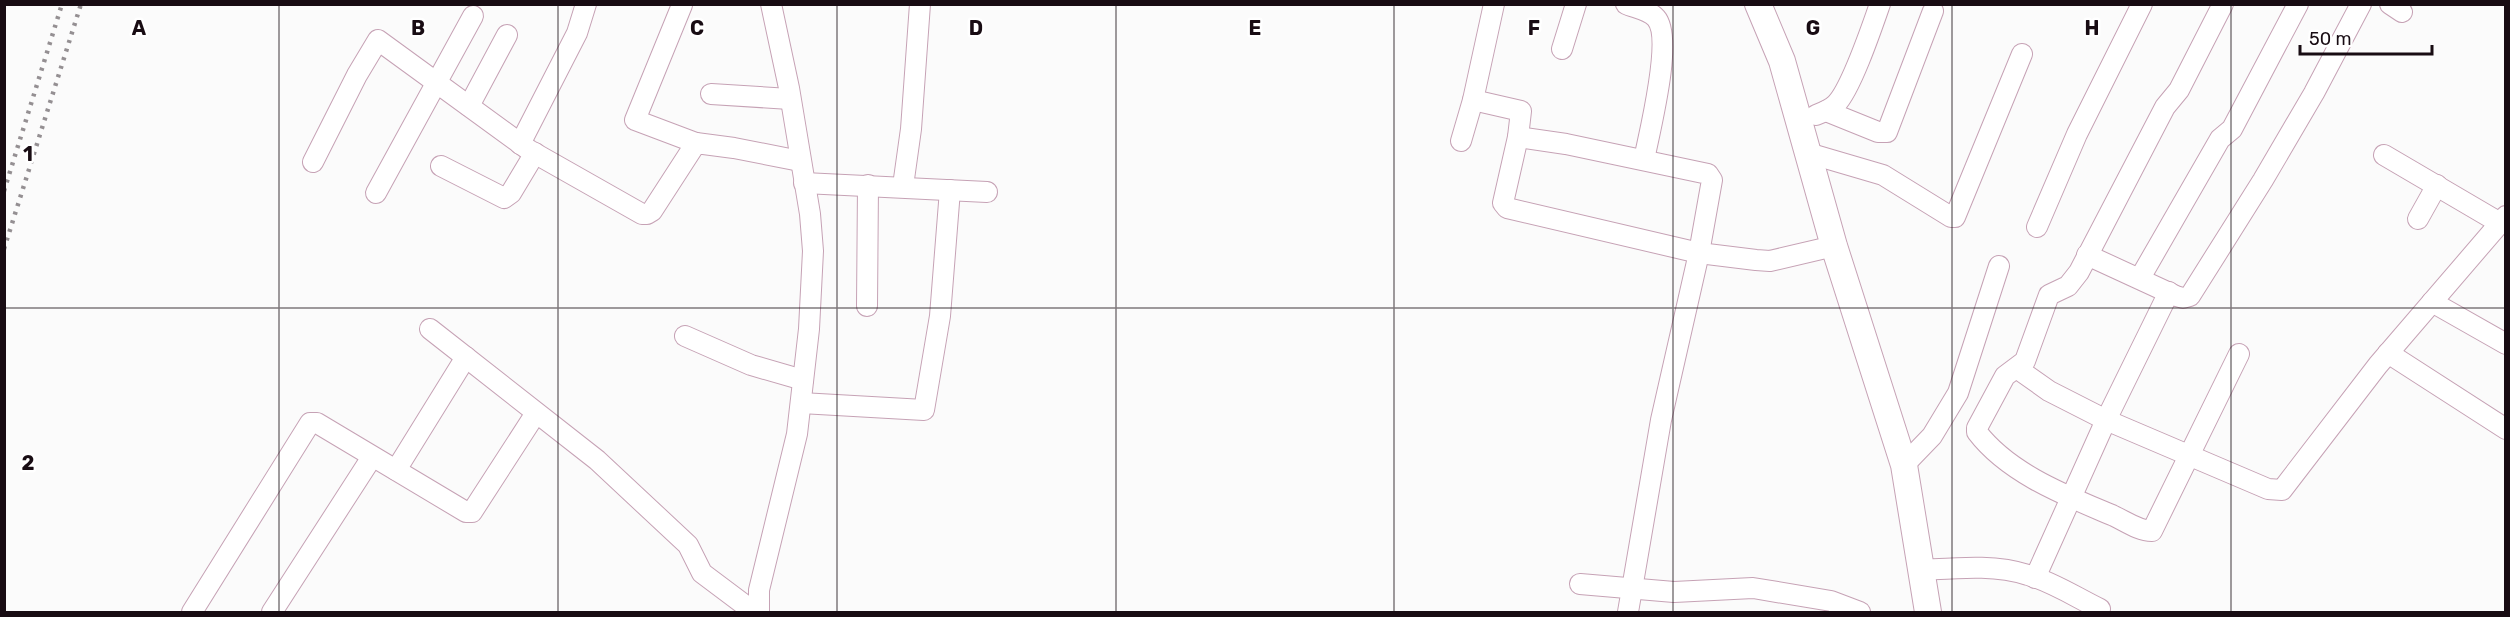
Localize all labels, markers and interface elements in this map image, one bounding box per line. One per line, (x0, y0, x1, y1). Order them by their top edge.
text: A (132, 16, 147, 40)
text: B (411, 16, 425, 40)
text: C (690, 16, 704, 40)
text: D (969, 16, 983, 40)
text: E (1249, 16, 1261, 40)
text: F (1528, 16, 1540, 40)
text: G (1806, 16, 1820, 40)
text: H (2085, 16, 2099, 40)
scale bar (2300, 18, 2432, 56)
text: 50 m (2309, 28, 2352, 50)
text: 1 (23, 142, 33, 166)
text: 2 (22, 451, 35, 475)

